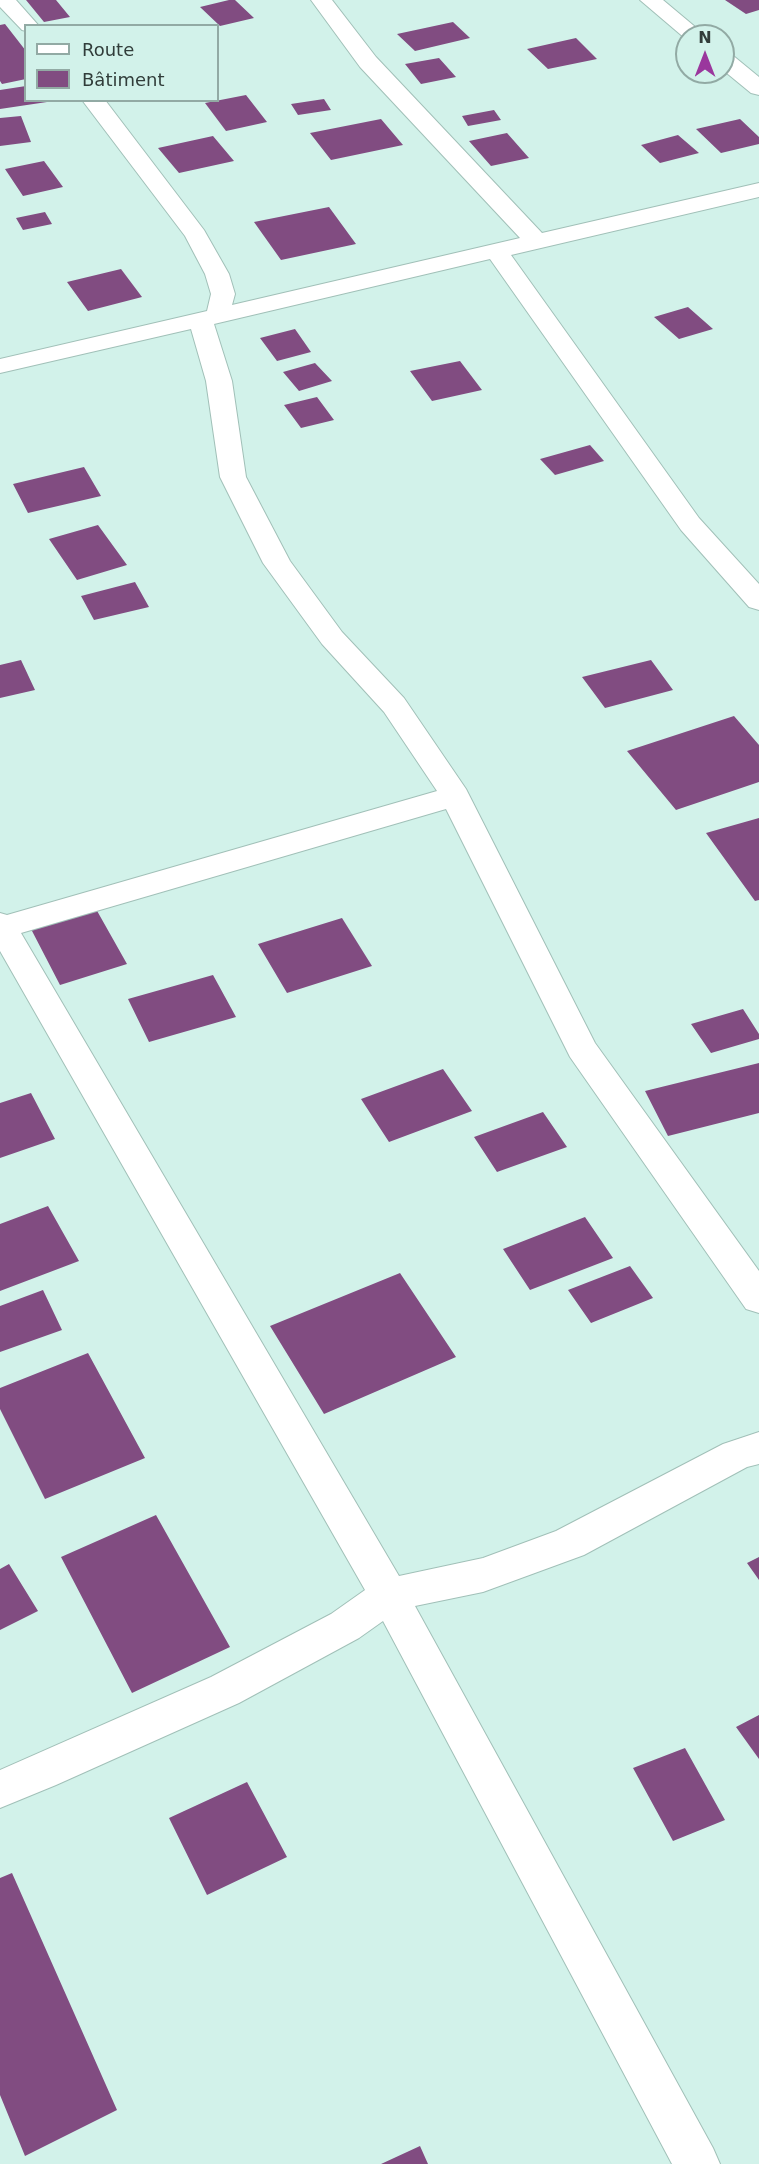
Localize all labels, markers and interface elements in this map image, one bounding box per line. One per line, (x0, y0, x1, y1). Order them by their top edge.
legend (24, 24, 219, 102)
north arrow (675, 24, 735, 84)
text: N (698, 28, 712, 47)
text: Route (82, 39, 134, 60)
text: Bâtiment (82, 69, 165, 90)

